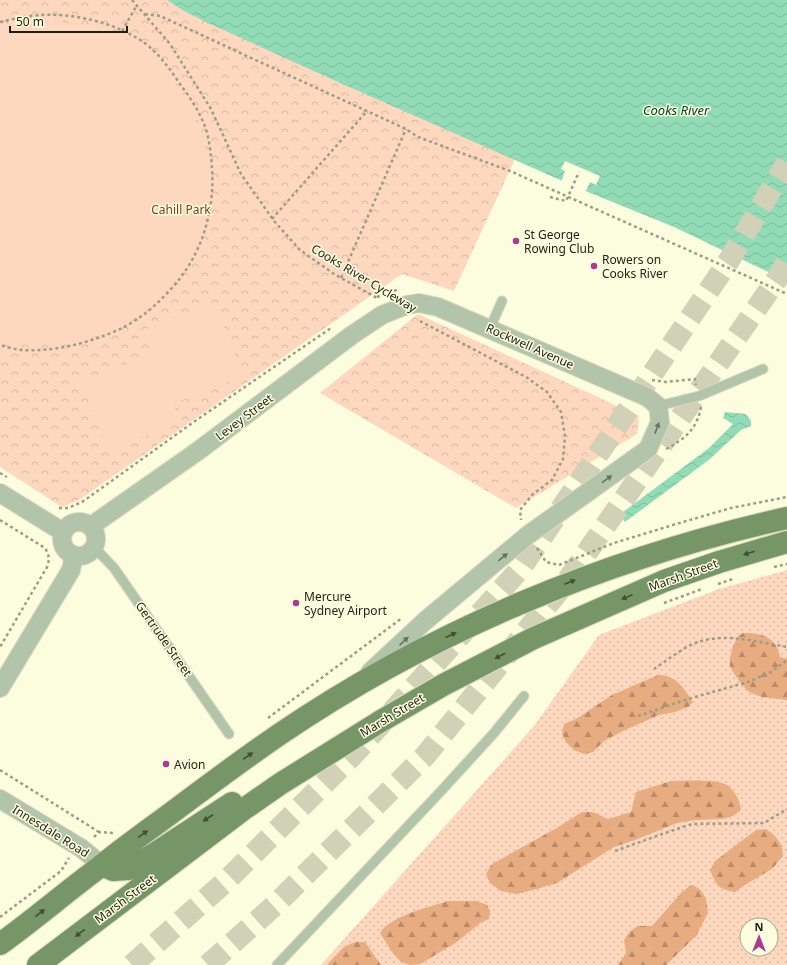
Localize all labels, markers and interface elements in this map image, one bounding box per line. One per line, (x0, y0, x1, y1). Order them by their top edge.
scale bar (10, 8, 127, 34)
text: 50 m (16, 13, 44, 30)
water label: Cooks River (643, 101, 710, 119)
park label: Cahill Park (151, 201, 211, 218)
place label: St George Rowing Club (524, 226, 594, 257)
marker: St George Rowing Club (511, 236, 521, 246)
street label: Cooks River Cycleway (308, 240, 421, 317)
place label: Rowers on Cooks River (602, 251, 668, 282)
marker: Rowers on Cooks River (589, 261, 599, 271)
street label: Rockwell Avenue (483, 319, 577, 373)
street label: Levey Street (212, 389, 277, 444)
one-way arrow (655, 422, 661, 434)
one-way arrow (601, 475, 612, 483)
one-way arrow (743, 550, 755, 556)
one-way arrow (497, 552, 508, 561)
street label: Marsh Street (646, 554, 721, 595)
one-way arrow (564, 579, 576, 585)
place label: Mercure Sydney Airport (304, 588, 388, 619)
one-way arrow (621, 594, 633, 600)
street label: Gertrude Street (132, 598, 197, 680)
marker: Mercure Sydney Airport (291, 598, 301, 608)
one-way arrow (445, 632, 457, 638)
one-way arrow (398, 636, 409, 645)
one-way arrow (494, 653, 506, 659)
street label: Marsh Street (357, 689, 428, 741)
one-way arrow (242, 752, 253, 760)
place label: Avion (174, 756, 206, 773)
marker: Avion (161, 759, 171, 769)
street label: Innesdale Road (9, 801, 93, 861)
one-way arrow (203, 814, 213, 822)
one-way arrow (138, 830, 149, 838)
street label: Marsh Street (91, 870, 160, 928)
one-way arrow (35, 909, 46, 917)
north arrow (739, 917, 779, 957)
text: N (755, 919, 763, 934)
one-way arrow (75, 929, 86, 938)

